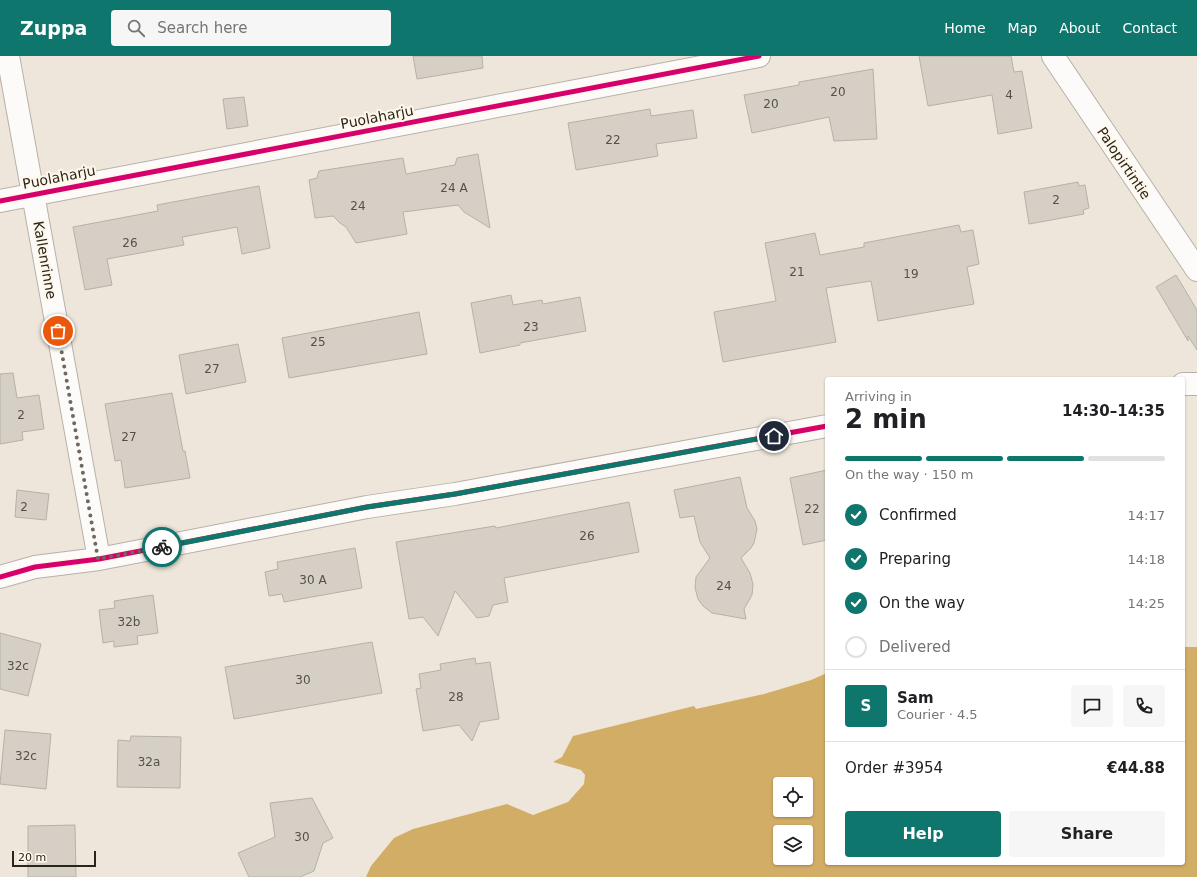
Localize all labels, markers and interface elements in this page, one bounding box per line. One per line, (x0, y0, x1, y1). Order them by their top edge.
search box (111, 10, 391, 46)
text: Zuppa (20, 17, 87, 39)
icon: search (125, 17, 147, 39)
text: Search here (157, 19, 247, 37)
text: Home (944, 20, 986, 36)
text: Map (1008, 20, 1037, 36)
text: About (1059, 20, 1101, 36)
text: Contact (1123, 20, 1177, 36)
house number: 20 (830, 85, 846, 99)
house number: 4 (1005, 88, 1013, 102)
house number: 20 (763, 97, 779, 111)
street label: Puolaharju (339, 102, 415, 132)
street label: Palopirtintie (1094, 124, 1154, 202)
house number: 22 (605, 133, 621, 147)
street label: Puolaharju (21, 162, 97, 192)
house number: 24 A (440, 181, 468, 195)
house number: 2 (1052, 193, 1060, 207)
house number: 24 (350, 199, 366, 213)
street label: Kallenrinne (30, 220, 60, 300)
house number: 26 (122, 236, 138, 250)
house number: 21 (789, 265, 805, 279)
house number: 19 (903, 267, 919, 281)
pin (41, 314, 75, 348)
icon: bag (47, 320, 69, 342)
house number: 23 (523, 320, 539, 334)
house number: 25 (310, 335, 326, 349)
house number: 27 (204, 362, 220, 376)
text: Arriving in (845, 389, 912, 404)
text: 14:30–14:35 (1062, 402, 1165, 420)
text: 2 min (845, 404, 927, 434)
house number: 2 (17, 408, 25, 422)
pin (757, 419, 791, 453)
icon: home (763, 425, 785, 447)
house number: 27 (121, 430, 137, 444)
text: On the way · 150 m (845, 467, 973, 482)
house number: 2 (20, 500, 28, 514)
house number: 22 (804, 502, 820, 516)
icon: check (845, 504, 867, 526)
text: Confirmed (879, 506, 957, 524)
text: 14:17 (1128, 508, 1165, 523)
courier (142, 527, 182, 567)
house number: 26 (579, 529, 595, 543)
icon: bike (151, 536, 173, 558)
icon: check (845, 548, 867, 570)
text: Preparing (879, 550, 951, 568)
text: 14:18 (1128, 552, 1165, 567)
house number: 30 A (299, 573, 327, 587)
house number: 24 (716, 579, 732, 593)
icon: check (845, 592, 867, 614)
text: On the way (879, 594, 965, 612)
text: 14:25 (1128, 596, 1165, 611)
house number: 32b (118, 615, 140, 629)
text: Delivered (879, 638, 951, 656)
house number: 32c (7, 659, 29, 673)
house number: 30 (295, 673, 311, 687)
button: chat (1071, 685, 1113, 727)
button: phone (1123, 685, 1165, 727)
text: Sam (897, 689, 934, 707)
house number: 28 (448, 690, 464, 704)
text: S (861, 697, 871, 715)
text: Courier · 4.5 (897, 707, 978, 722)
house number: 32c (15, 749, 37, 763)
house number: 32a (138, 755, 160, 769)
text: Order #3954 (845, 759, 943, 777)
text: €44.88 (1107, 759, 1165, 777)
map controls (773, 777, 813, 865)
button: locate (773, 777, 813, 817)
button: Help (845, 811, 1001, 857)
button: Share (1009, 811, 1165, 857)
button: layers (773, 825, 813, 865)
house number: 30 (294, 830, 310, 844)
scale bar (12, 849, 96, 868)
text: 20 m (18, 851, 46, 864)

